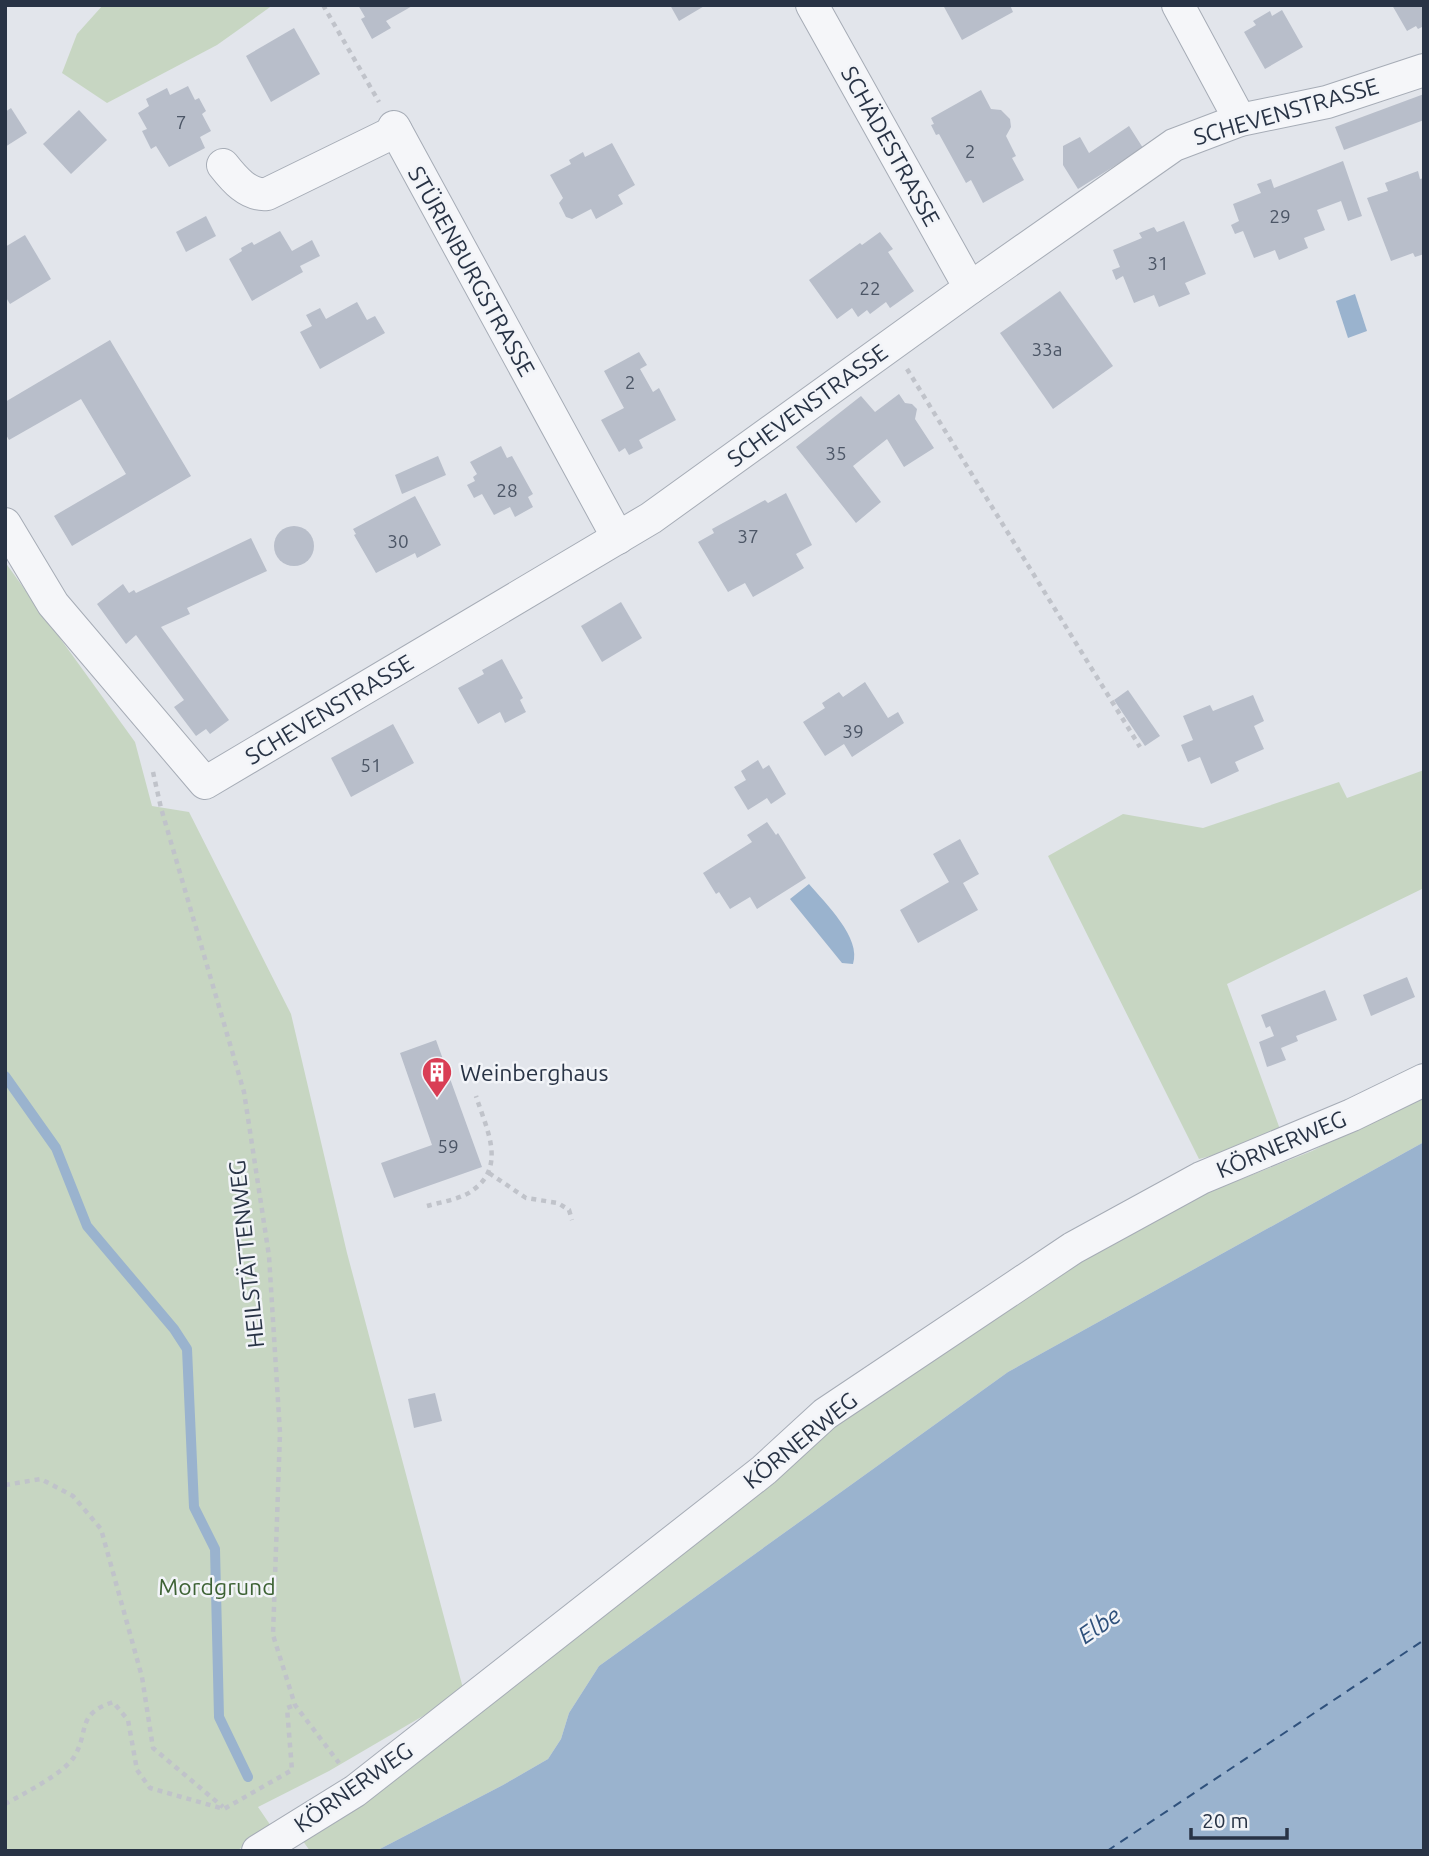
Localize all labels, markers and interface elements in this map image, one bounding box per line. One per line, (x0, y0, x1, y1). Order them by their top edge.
street label: SCHÄDESTRASSE (837, 62, 945, 230)
street label: SCHEVENSTRASSE (1191, 73, 1381, 149)
house number: 7 (176, 111, 186, 133)
house number: 2 (965, 140, 975, 162)
street label: STÜRENBURGSTRASSE (404, 162, 540, 380)
house number: 29 (1269, 205, 1291, 227)
house number: 31 (1147, 252, 1169, 274)
house number: 22 (859, 277, 881, 299)
house number: 33a (1031, 338, 1063, 360)
street label: SCHEVENSTRASSE (722, 339, 892, 471)
house number: 2 (625, 371, 635, 393)
house number: 35 (825, 442, 847, 464)
house number: 28 (496, 479, 518, 501)
house number: 37 (737, 525, 759, 547)
house number: 30 (387, 530, 409, 552)
street label: SCHEVENSTRASSE (241, 649, 417, 769)
house number: 39 (842, 720, 864, 742)
house number: 51 (360, 754, 382, 776)
building icon: Weinberghaus (420, 1055, 454, 1099)
place label: Weinberghaus (460, 1060, 609, 1085)
street label: KÖRNERWEG (1212, 1105, 1350, 1183)
house number: 59 (437, 1135, 459, 1157)
street label: HEILSTÄTTENWEG (224, 1159, 268, 1349)
street label: KÖRNERWEG (738, 1387, 862, 1493)
park label: Mordgrund (158, 1574, 276, 1599)
water label: Elbe (1073, 1601, 1125, 1649)
street label: KÖRNERWEG (289, 1737, 417, 1837)
scale bar (1191, 1797, 1287, 1841)
text: 20 m (1202, 1808, 1249, 1832)

